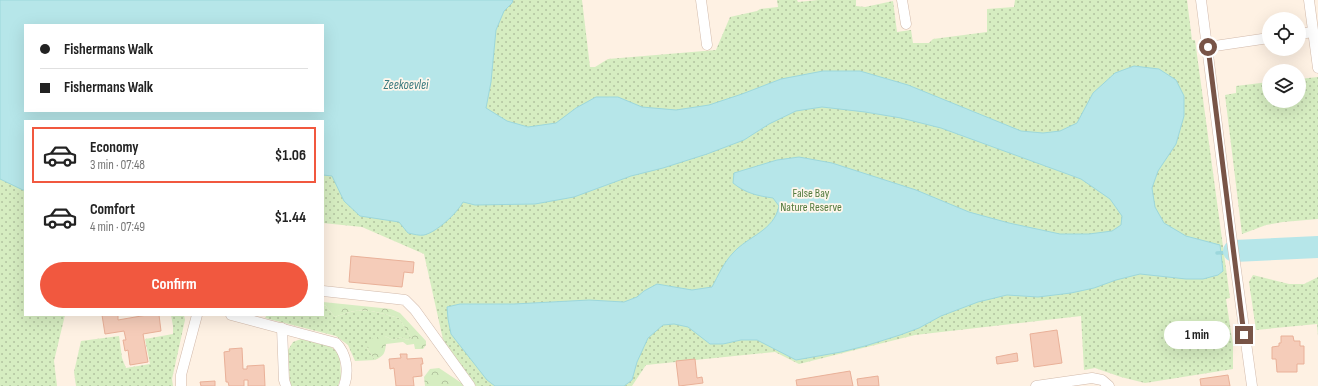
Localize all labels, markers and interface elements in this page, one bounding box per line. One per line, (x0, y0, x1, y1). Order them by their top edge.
map controls (1262, 12, 1306, 108)
button: locate (1262, 12, 1306, 56)
route start (1199, 38, 1217, 56)
text: Fishermans Walk (64, 40, 153, 59)
button: layers (1262, 64, 1306, 108)
water label: Zeekoevlei (383, 77, 429, 93)
text: Fishermans Walk (64, 78, 153, 97)
icon: car (42, 137, 78, 173)
text: Economy (90, 138, 139, 157)
text: $1.06 (275, 146, 306, 165)
text: 3 min · 07:48 (90, 157, 145, 173)
park label: False Bay Nature Reserve (780, 186, 842, 215)
icon: car (42, 199, 78, 235)
text: Comfort (90, 200, 135, 219)
text: $1.44 (275, 208, 306, 227)
text: 4 min · 07:49 (90, 219, 145, 235)
button: Confirm (40, 262, 308, 308)
callout: 1 min (1164, 321, 1230, 349)
route end (1235, 326, 1253, 344)
text: 1 min (1185, 327, 1209, 343)

